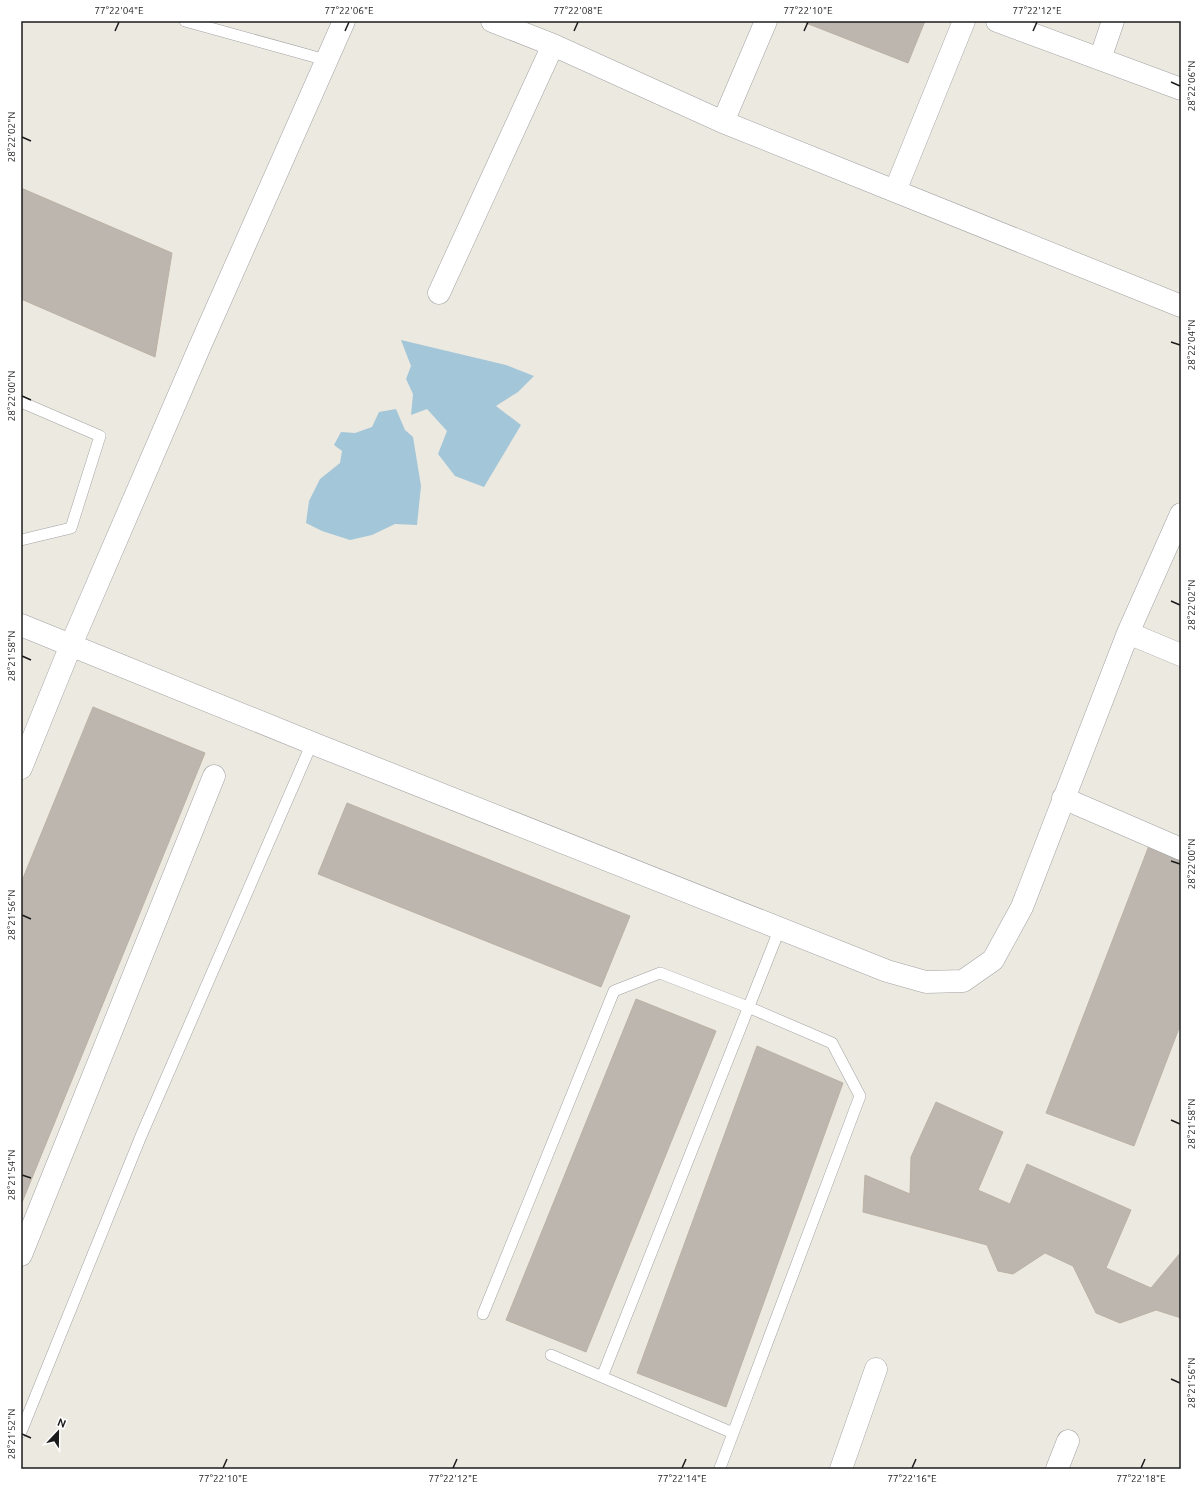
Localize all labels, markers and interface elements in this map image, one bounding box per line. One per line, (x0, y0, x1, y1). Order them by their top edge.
text: 77°22'04"E (94, 5, 144, 16)
text: 77°22'06"E (324, 5, 374, 16)
text: 77°22'08"E (553, 5, 603, 16)
text: 77°22'10"E (783, 5, 833, 16)
text: 77°22'12"E (1012, 5, 1062, 16)
text: 28°22'06"N (1186, 61, 1197, 111)
text: 28°22'02"N (6, 112, 17, 162)
text: 28°22'04"N (1186, 320, 1197, 370)
text: 28°22'00"N (6, 371, 17, 421)
text: 28°22'02"N (1186, 580, 1197, 630)
text: 28°21'58"N (6, 631, 17, 681)
text: 28°22'00"N (1186, 839, 1197, 889)
text: 28°21'56"N (6, 890, 17, 940)
text: 28°21'58"N (1186, 1099, 1197, 1149)
text: 28°21'54"N (6, 1150, 17, 1200)
text: 28°21'56"N (1186, 1358, 1197, 1408)
text: 28°21'52"N (6, 1409, 17, 1459)
north arrow (38, 1412, 78, 1452)
text: N (56, 1416, 68, 1430)
text: 77°22'10"E (198, 1473, 248, 1484)
text: 77°22'12"E (428, 1473, 478, 1484)
text: 77°22'14"E (657, 1473, 707, 1484)
text: 77°22'16"E (887, 1473, 937, 1484)
text: 77°22'18"E (1116, 1473, 1166, 1484)

